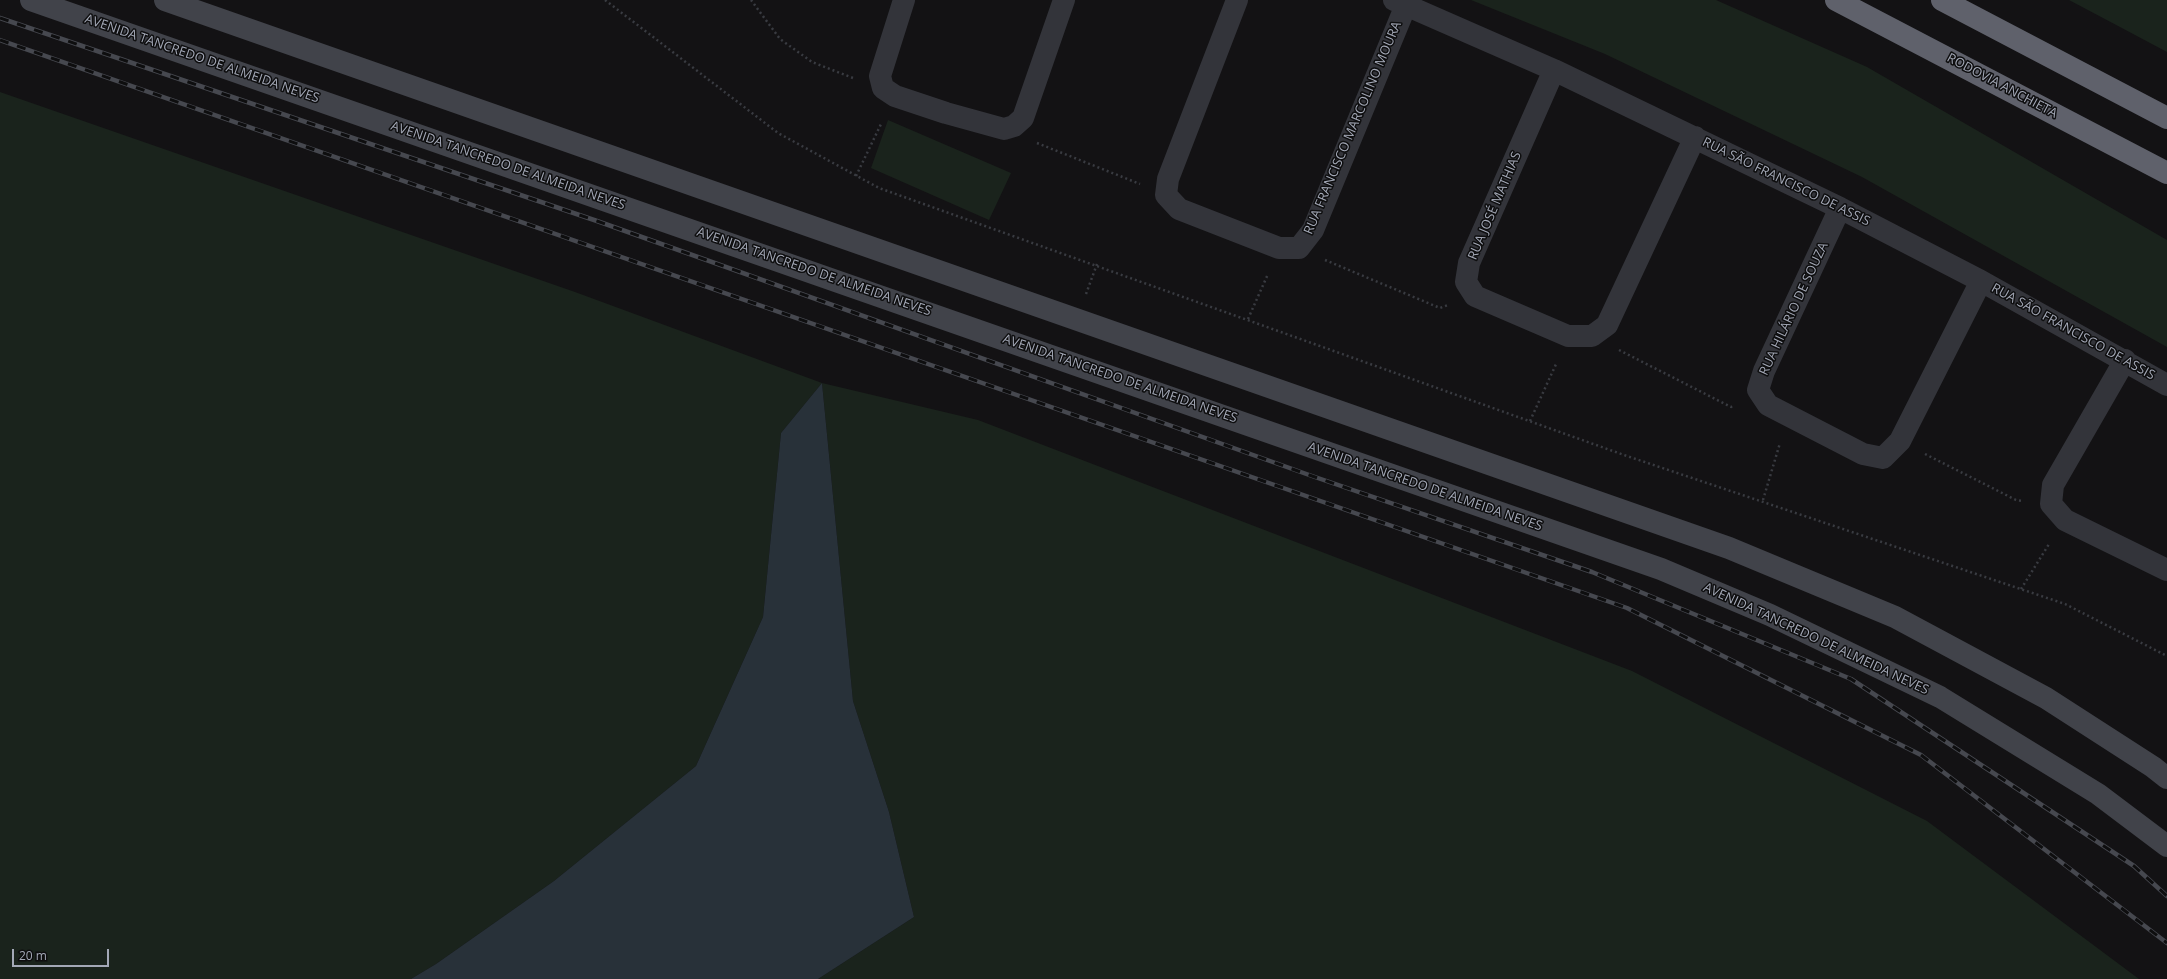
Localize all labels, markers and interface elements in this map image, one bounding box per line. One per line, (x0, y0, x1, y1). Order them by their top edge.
street label: AVENIDA TANCREDO DE ALMEIDA NEVES (83, 11, 321, 107)
street label: RUA FRANCISCO MARCOLINO MOURA (1301, 19, 1405, 237)
street label: RODOVIA ANCHIETA (1944, 50, 2060, 122)
street label: AVENIDA TANCREDO DE ALMEIDA NEVES (389, 118, 627, 214)
street label: RUA SÃO FRANCISCO DE ASSIS (1700, 135, 1872, 229)
street label: RUA JOSÉ MATHIAS (1465, 150, 1525, 262)
street label: AVENIDA TANCREDO DE ALMEIDA NEVES (695, 224, 933, 320)
street label: RUA HILÁRIO DE SOUZA (1756, 240, 1832, 378)
street label: RUA SÃO FRANCISCO DE ASSIS (1989, 280, 2157, 384)
street label: AVENIDA TANCREDO DE ALMEIDA NEVES (1001, 331, 1239, 427)
street label: AVENIDA TANCREDO DE ALMEIDA NEVES (1306, 439, 1544, 535)
street label: AVENIDA TANCREDO DE ALMEIDA NEVES (1701, 580, 1931, 698)
scale bar (14, 941, 111, 967)
text: 20 m (19, 947, 47, 964)

